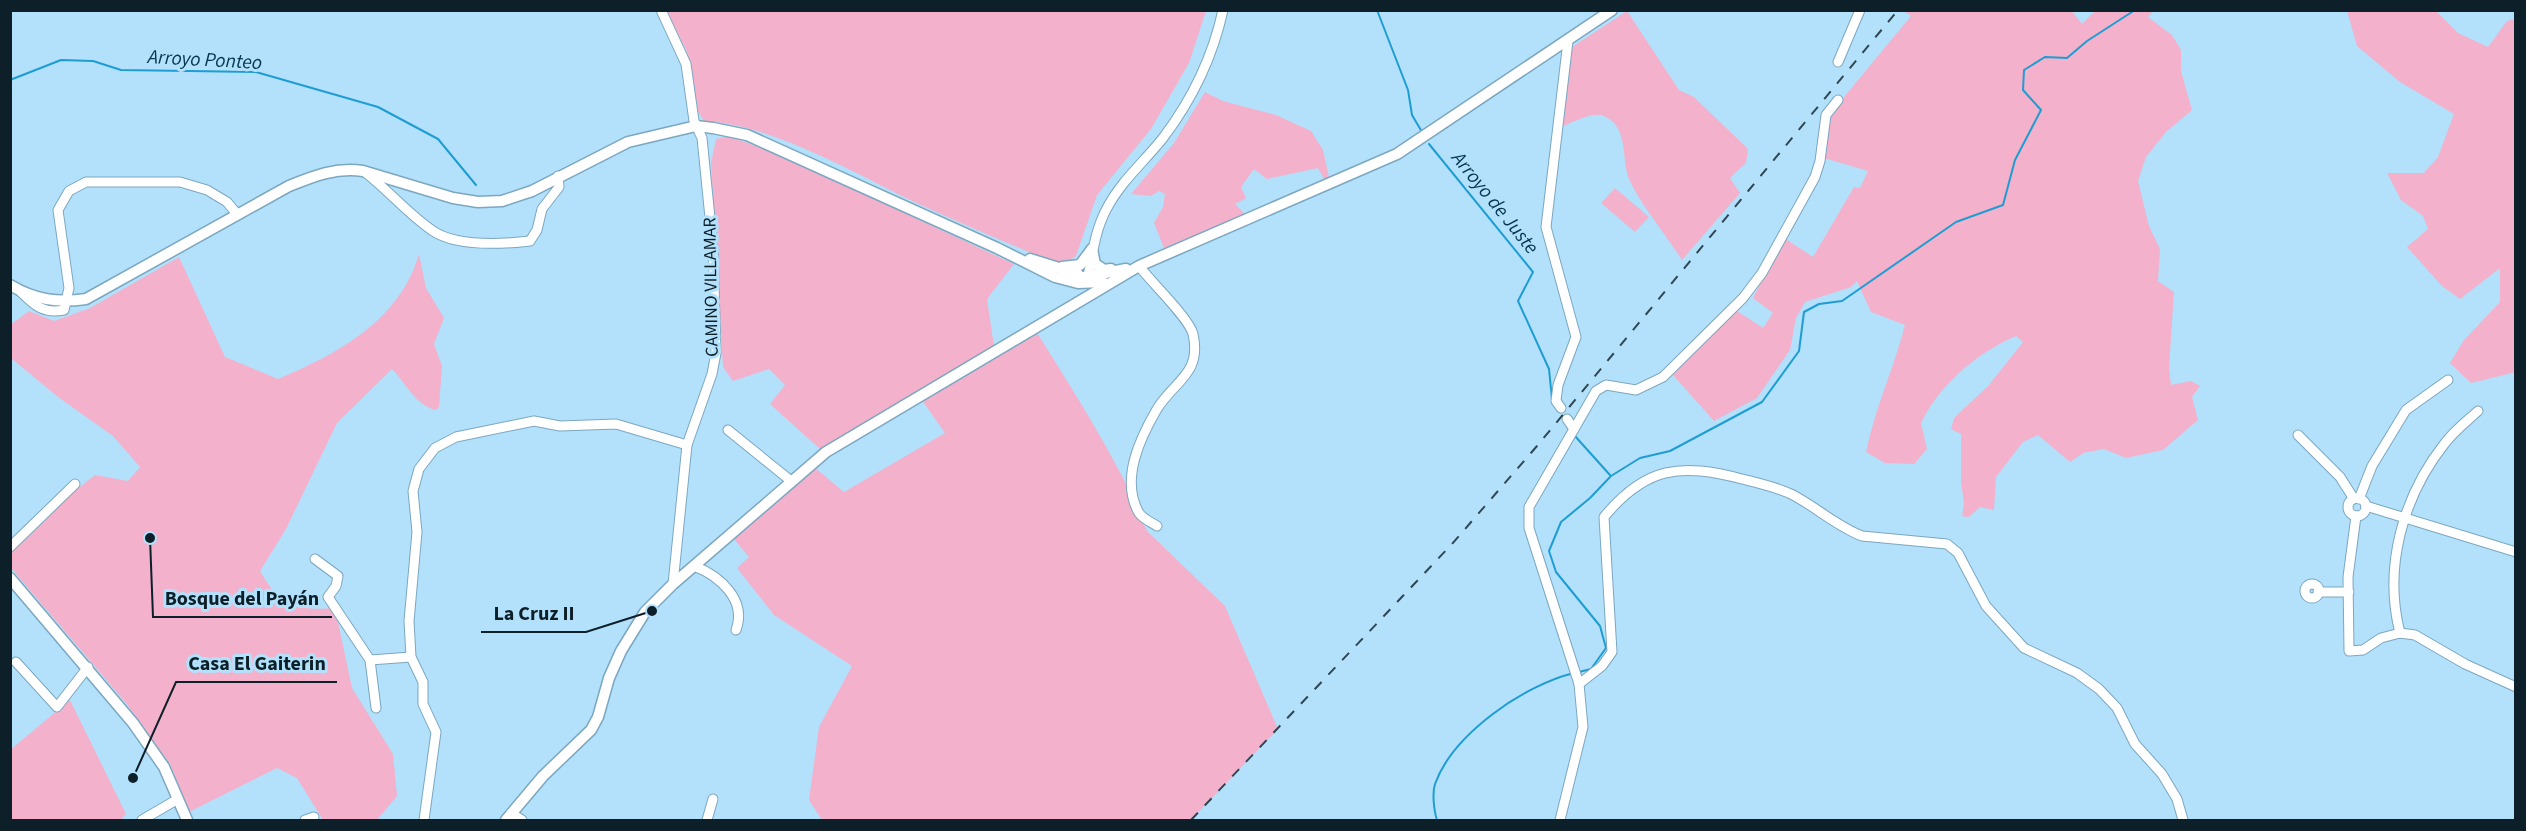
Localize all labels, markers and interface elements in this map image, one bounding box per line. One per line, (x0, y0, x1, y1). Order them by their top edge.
water label: Arroyo Ponteo (145, 43, 263, 77)
water label: Arroyo de Juste (1444, 144, 1545, 260)
street label: CAMINO VILLAMAR (697, 217, 725, 357)
callout: Bosque del Payán (153, 579, 332, 617)
text: Bosque del Payán (165, 585, 319, 613)
callout: La Cruz II (481, 594, 586, 632)
text: La Cruz II (493, 600, 575, 628)
callout: Casa El Gaiterin (176, 644, 337, 682)
text: Casa El Gaiterin (188, 650, 326, 678)

